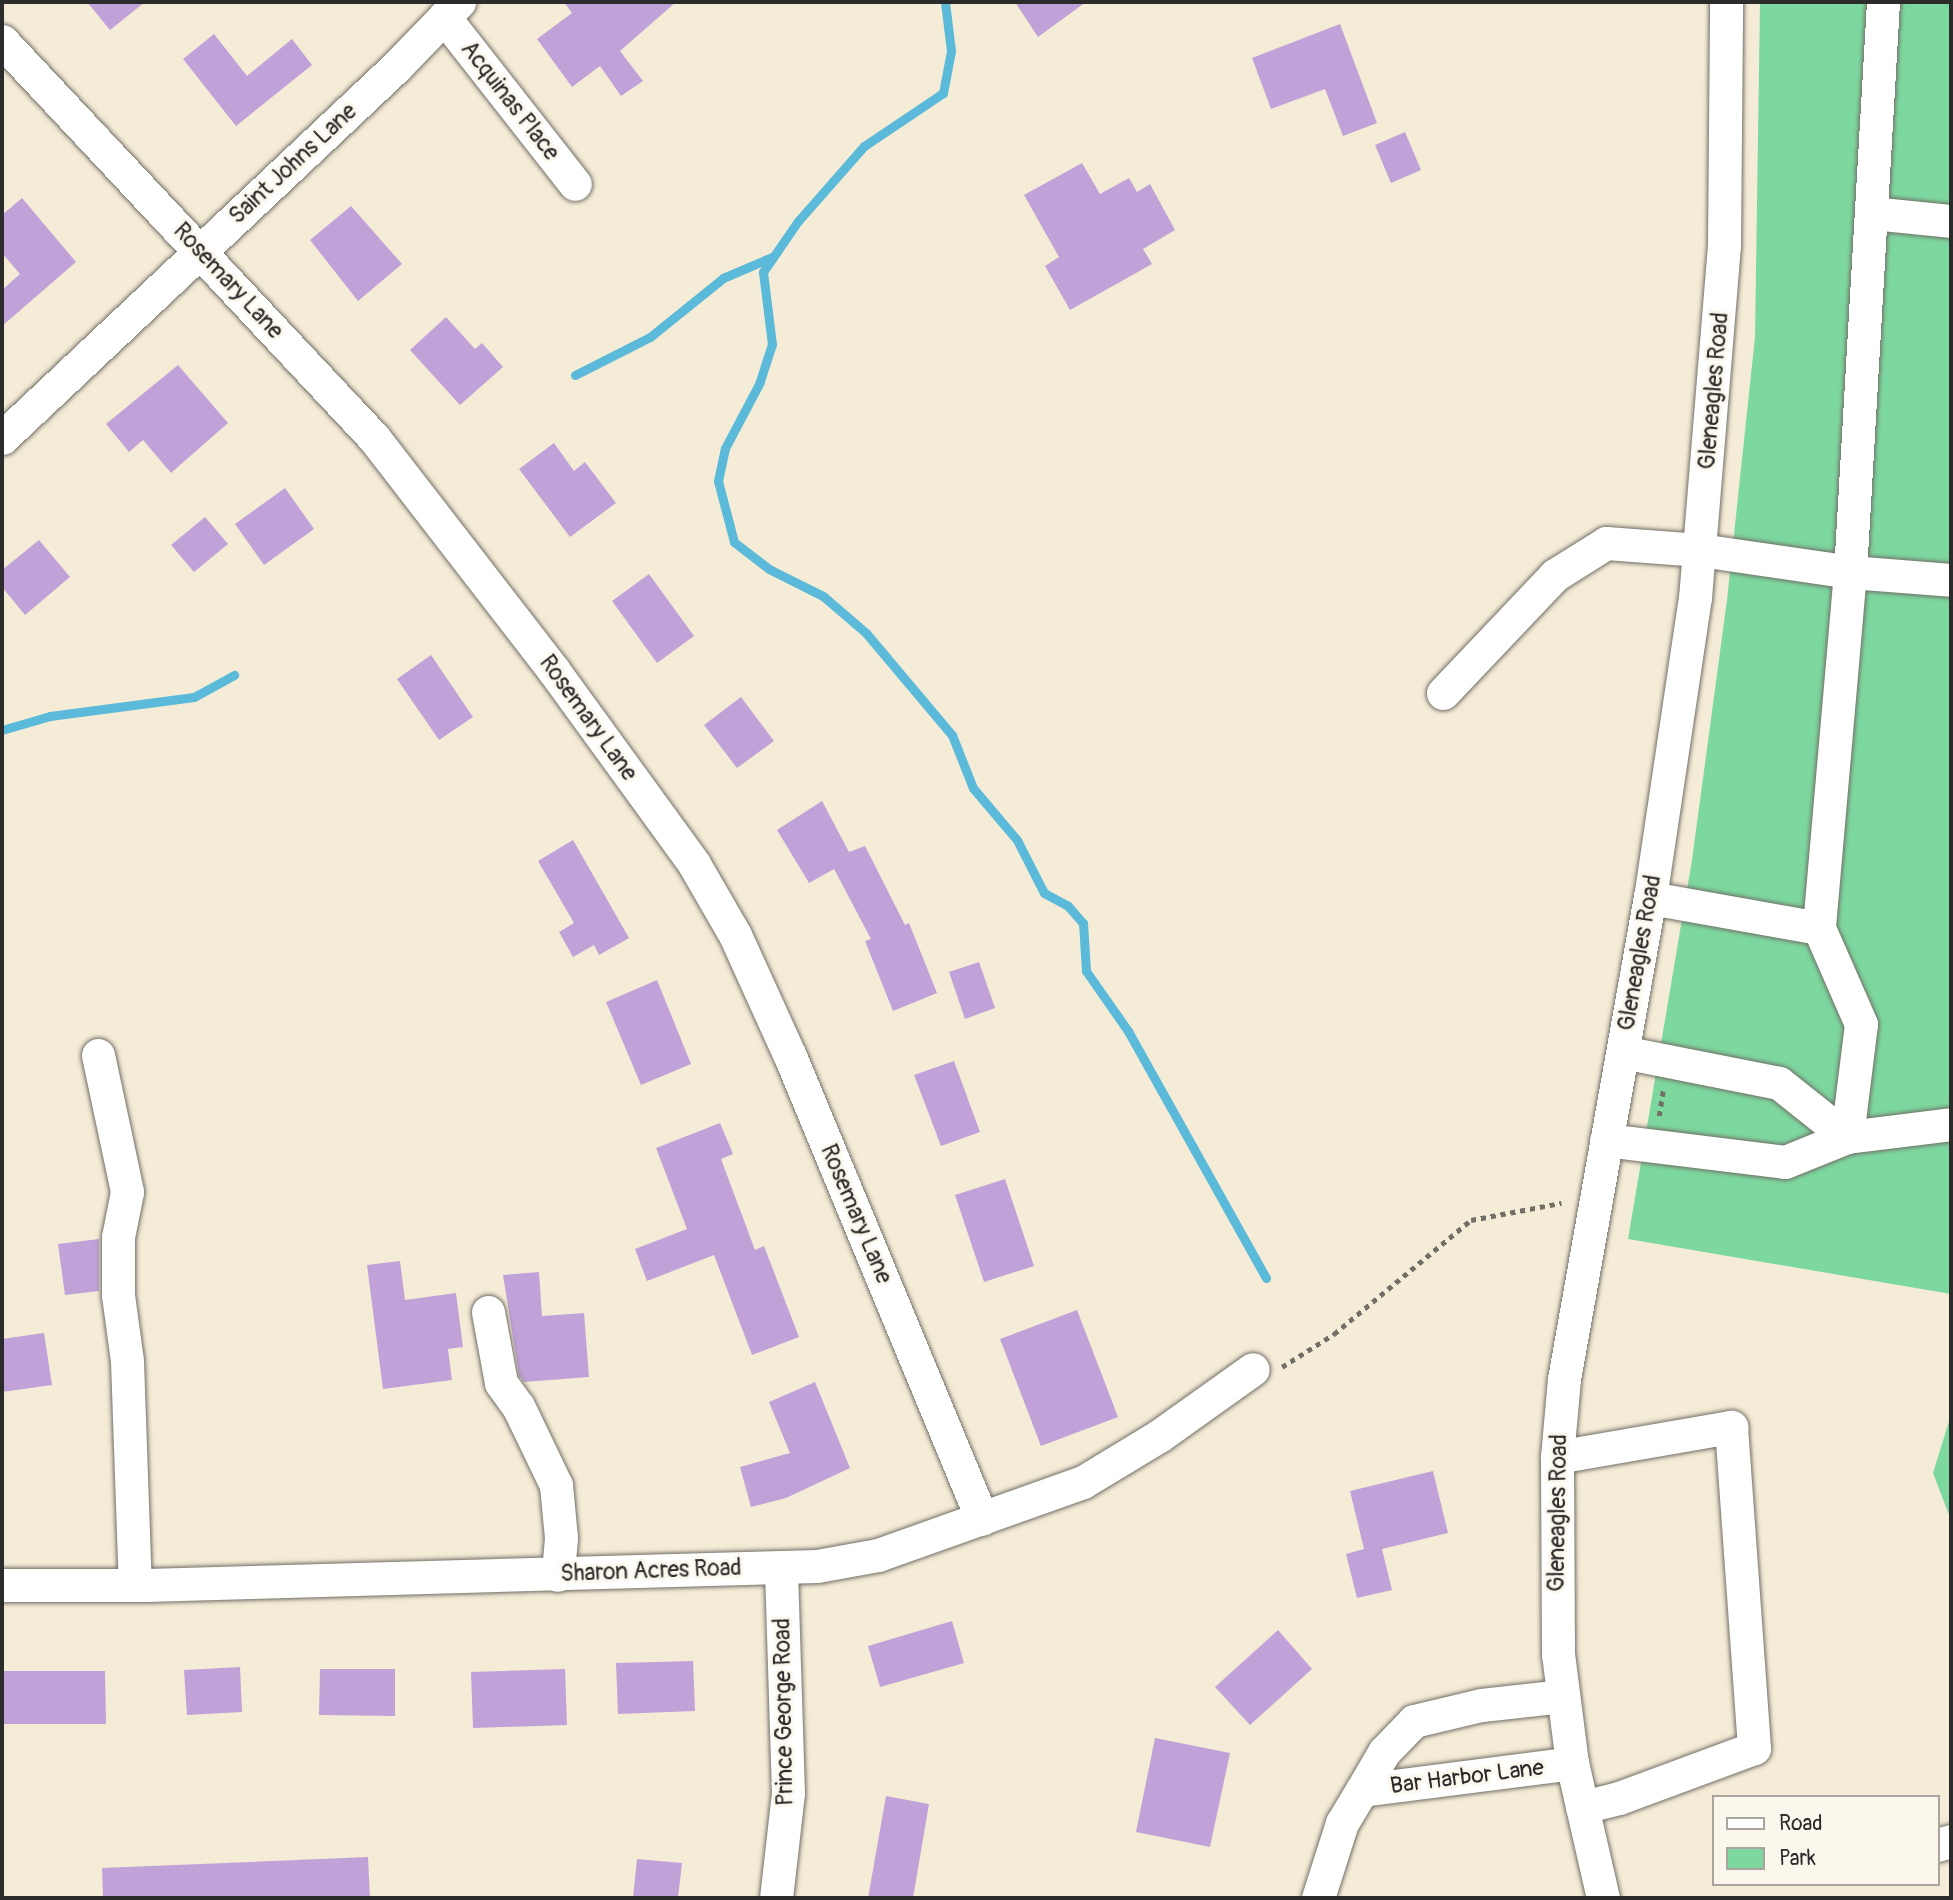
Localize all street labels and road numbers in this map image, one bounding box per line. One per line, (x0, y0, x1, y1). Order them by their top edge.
street label: Acquinas Place (455, 36, 565, 166)
street label: Saint Johns Lane (223, 98, 363, 230)
street label: Rosemary Lane (167, 217, 289, 345)
street label: Gleneagles Road (1693, 311, 1735, 471)
street label: Rosemary Lane (533, 650, 643, 786)
street label: Gleneagles Road (1613, 873, 1667, 1033)
street label: Rosemary Lane (814, 1140, 898, 1288)
street label: Gleneagles Road (1543, 1434, 1573, 1592)
street label: Sharon Acres Road (560, 1554, 742, 1588)
street label: Prince George Road (769, 1618, 799, 1806)
street label: Bar Harbor Lane (1389, 1754, 1545, 1800)

